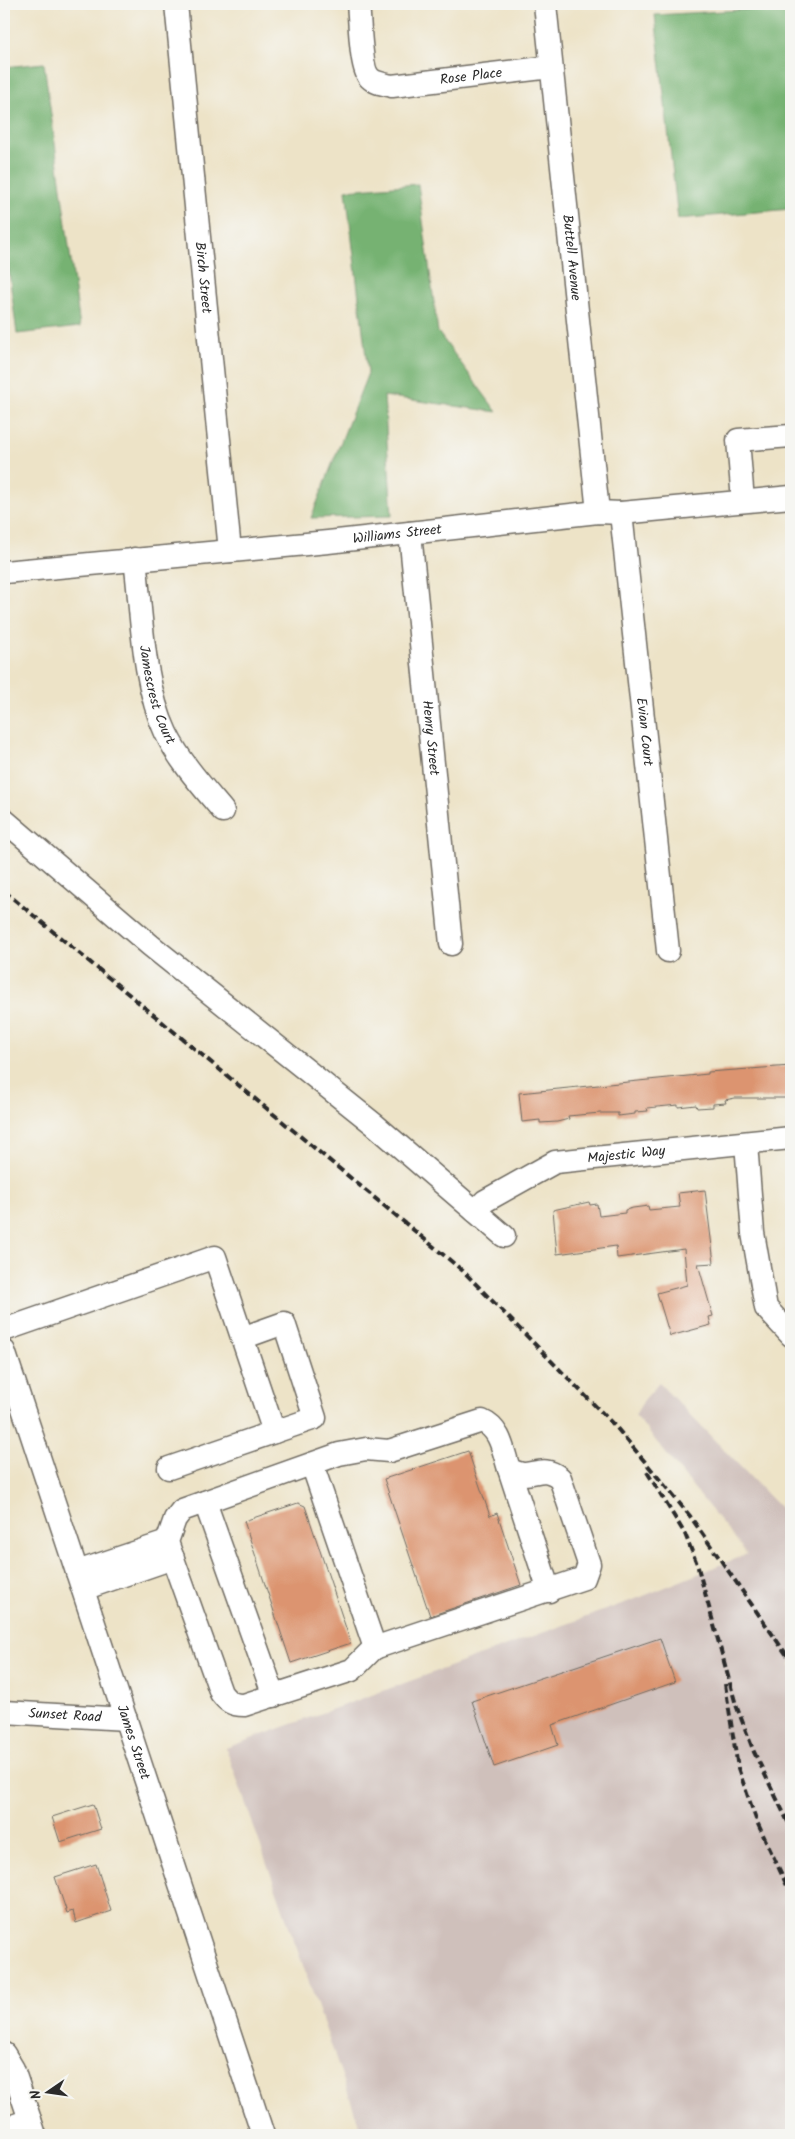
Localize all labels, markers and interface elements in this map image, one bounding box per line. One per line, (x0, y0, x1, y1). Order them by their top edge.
street label: Rose Place (439, 62, 504, 91)
street label: Buttell Avenue (556, 213, 587, 303)
street label: Birch Street (189, 241, 218, 315)
street label: Williams Street (352, 518, 443, 550)
street label: Jamescrest Court (133, 644, 181, 749)
street label: Evian Court (630, 696, 659, 768)
street label: Henry Street (416, 699, 445, 777)
street label: Majestic Way (586, 1140, 667, 1170)
street label: Sunset Road (28, 1702, 103, 1729)
street label: James Street (111, 1702, 156, 1783)
north arrow (22, 2066, 72, 2116)
text: N (25, 2088, 48, 2101)

